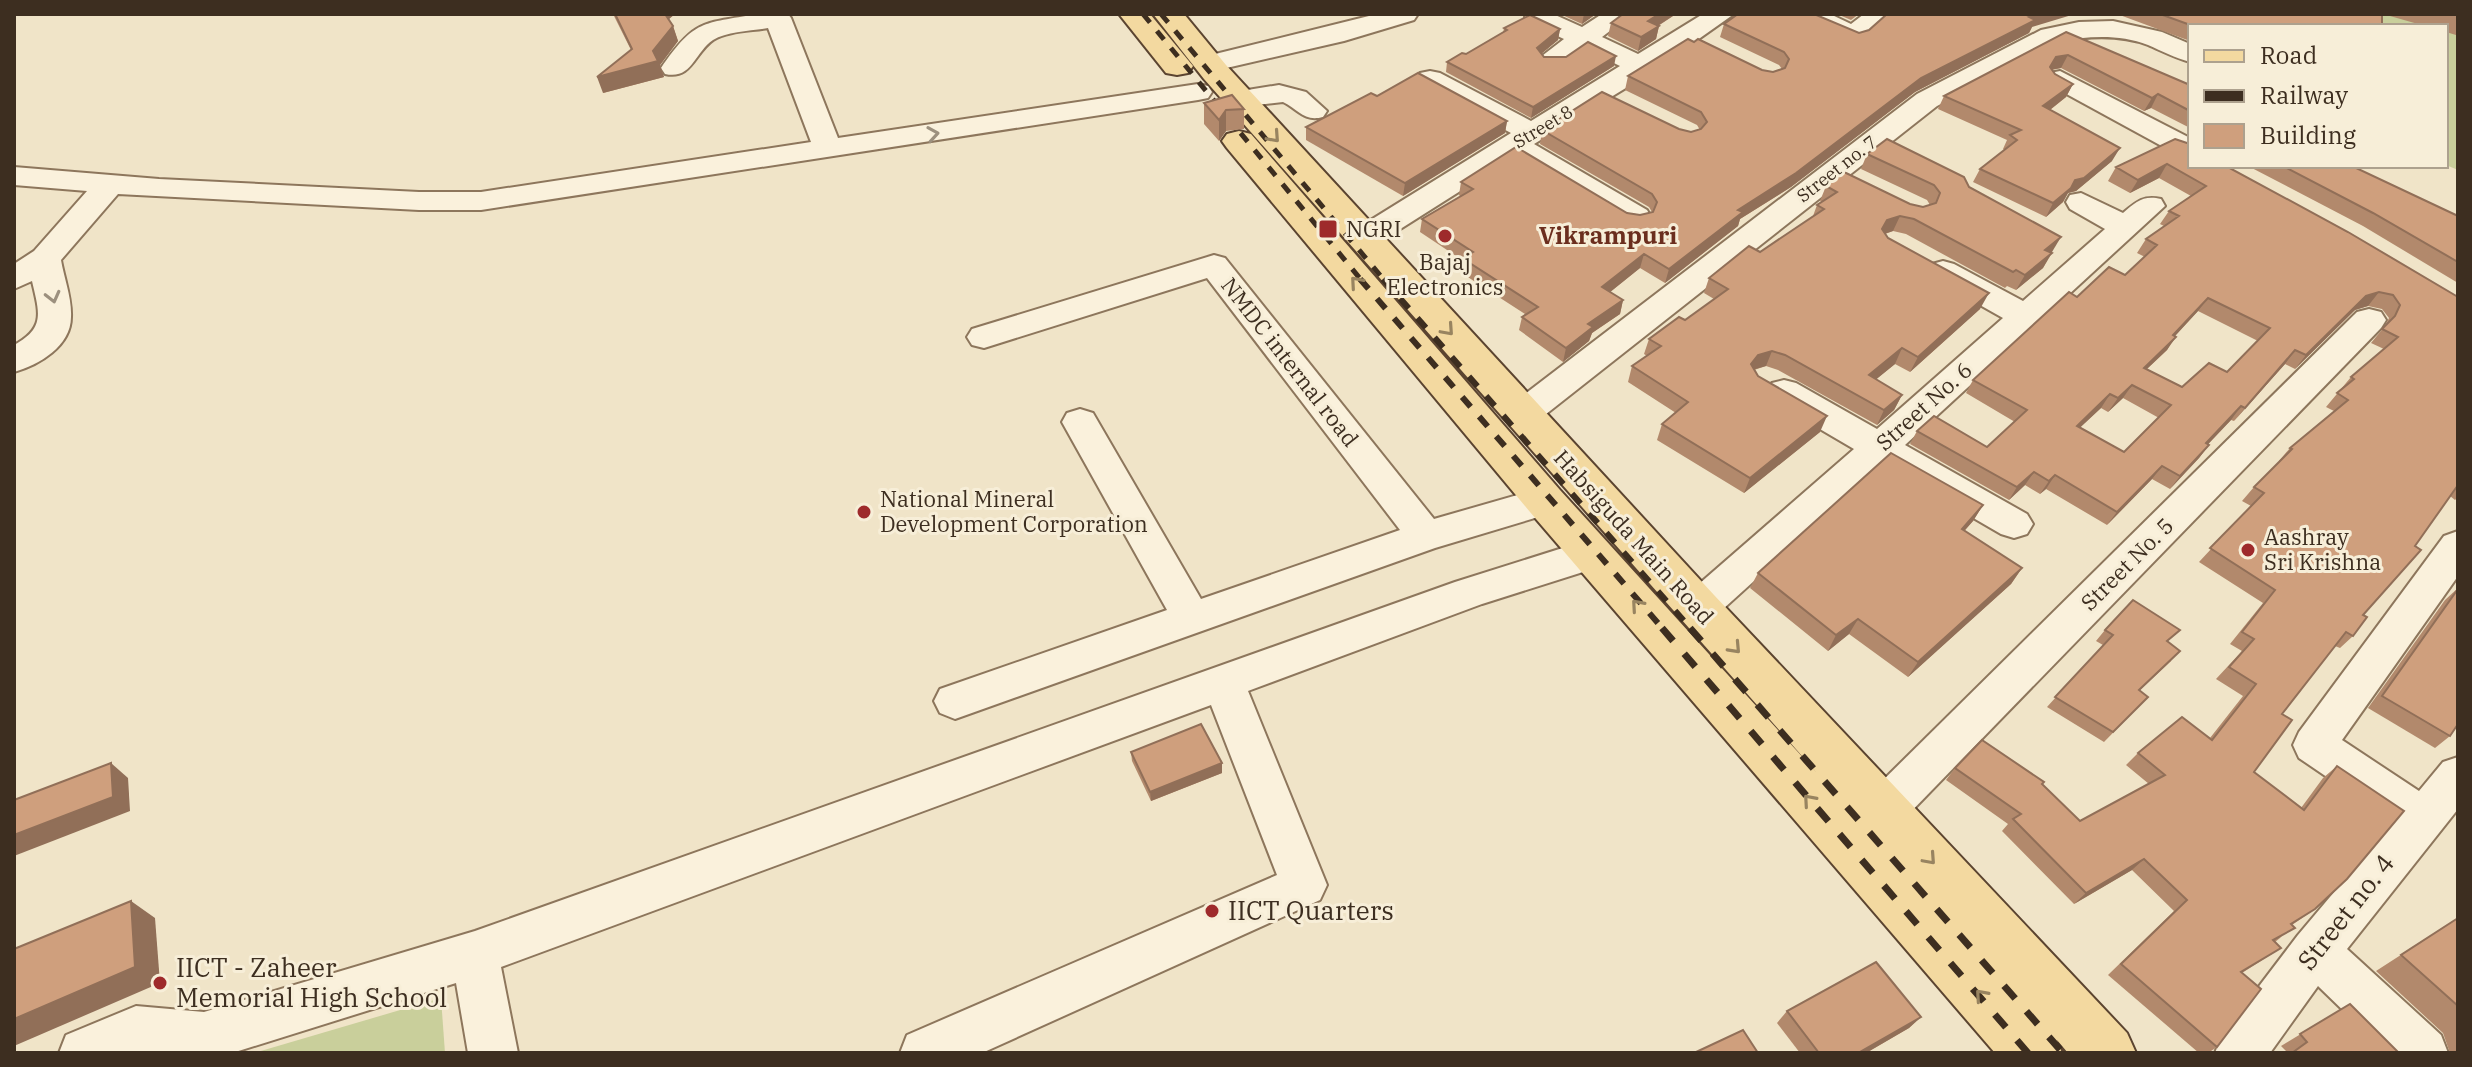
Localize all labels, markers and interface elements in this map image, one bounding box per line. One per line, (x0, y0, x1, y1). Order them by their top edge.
legend (2188, 24, 2448, 168)
text: Road (2260, 39, 2317, 71)
text: Railway (2260, 79, 2348, 111)
street label: Street 8 (1509, 100, 1577, 153)
text: Building (2260, 119, 2356, 151)
one-way arrow (926, 126, 940, 143)
one-way arrow (1264, 128, 1278, 143)
street label: Street no. 7 (1792, 130, 1881, 207)
place label: NGRI (1346, 214, 1401, 243)
marker: NGRI (1317, 218, 1339, 240)
district label: Vikrampuri (1539, 219, 1677, 251)
marker: Bajaj Electronics (1436, 227, 1454, 245)
place label: Bajaj Electronics (1387, 247, 1503, 301)
street label: NMDC internal road (1215, 271, 1366, 452)
one-way arrow (1351, 276, 1366, 291)
one-way arrow (44, 289, 61, 303)
one-way arrow (1438, 321, 1453, 335)
street label: Street No. 6 (1869, 355, 1978, 457)
street label: Habsiguda Main Road (1548, 443, 1721, 630)
place label: National Mineral Development Corporation (880, 484, 1148, 538)
marker: National Mineral Development Corporation (855, 503, 873, 521)
street label: Street No. 5 (2074, 511, 2179, 616)
place label: Aashray Sri Krishna (2264, 522, 2381, 576)
marker: Aashray Sri Krishna (2239, 541, 2257, 559)
one-way arrow (1632, 600, 1646, 615)
one-way arrow (1725, 638, 1739, 653)
one-way arrow (1804, 794, 1819, 809)
street label: Street no. 4 (2289, 846, 2401, 976)
one-way arrow (1921, 850, 1936, 864)
place label: IICT Quarters (1228, 893, 1394, 927)
marker: IICT Quarters (1203, 902, 1221, 920)
place label: IICT - Zaheer Memorial High School (176, 950, 447, 1014)
marker: IICT - Zaheer Memorial High School (151, 974, 169, 992)
one-way arrow (1976, 989, 1991, 1004)

